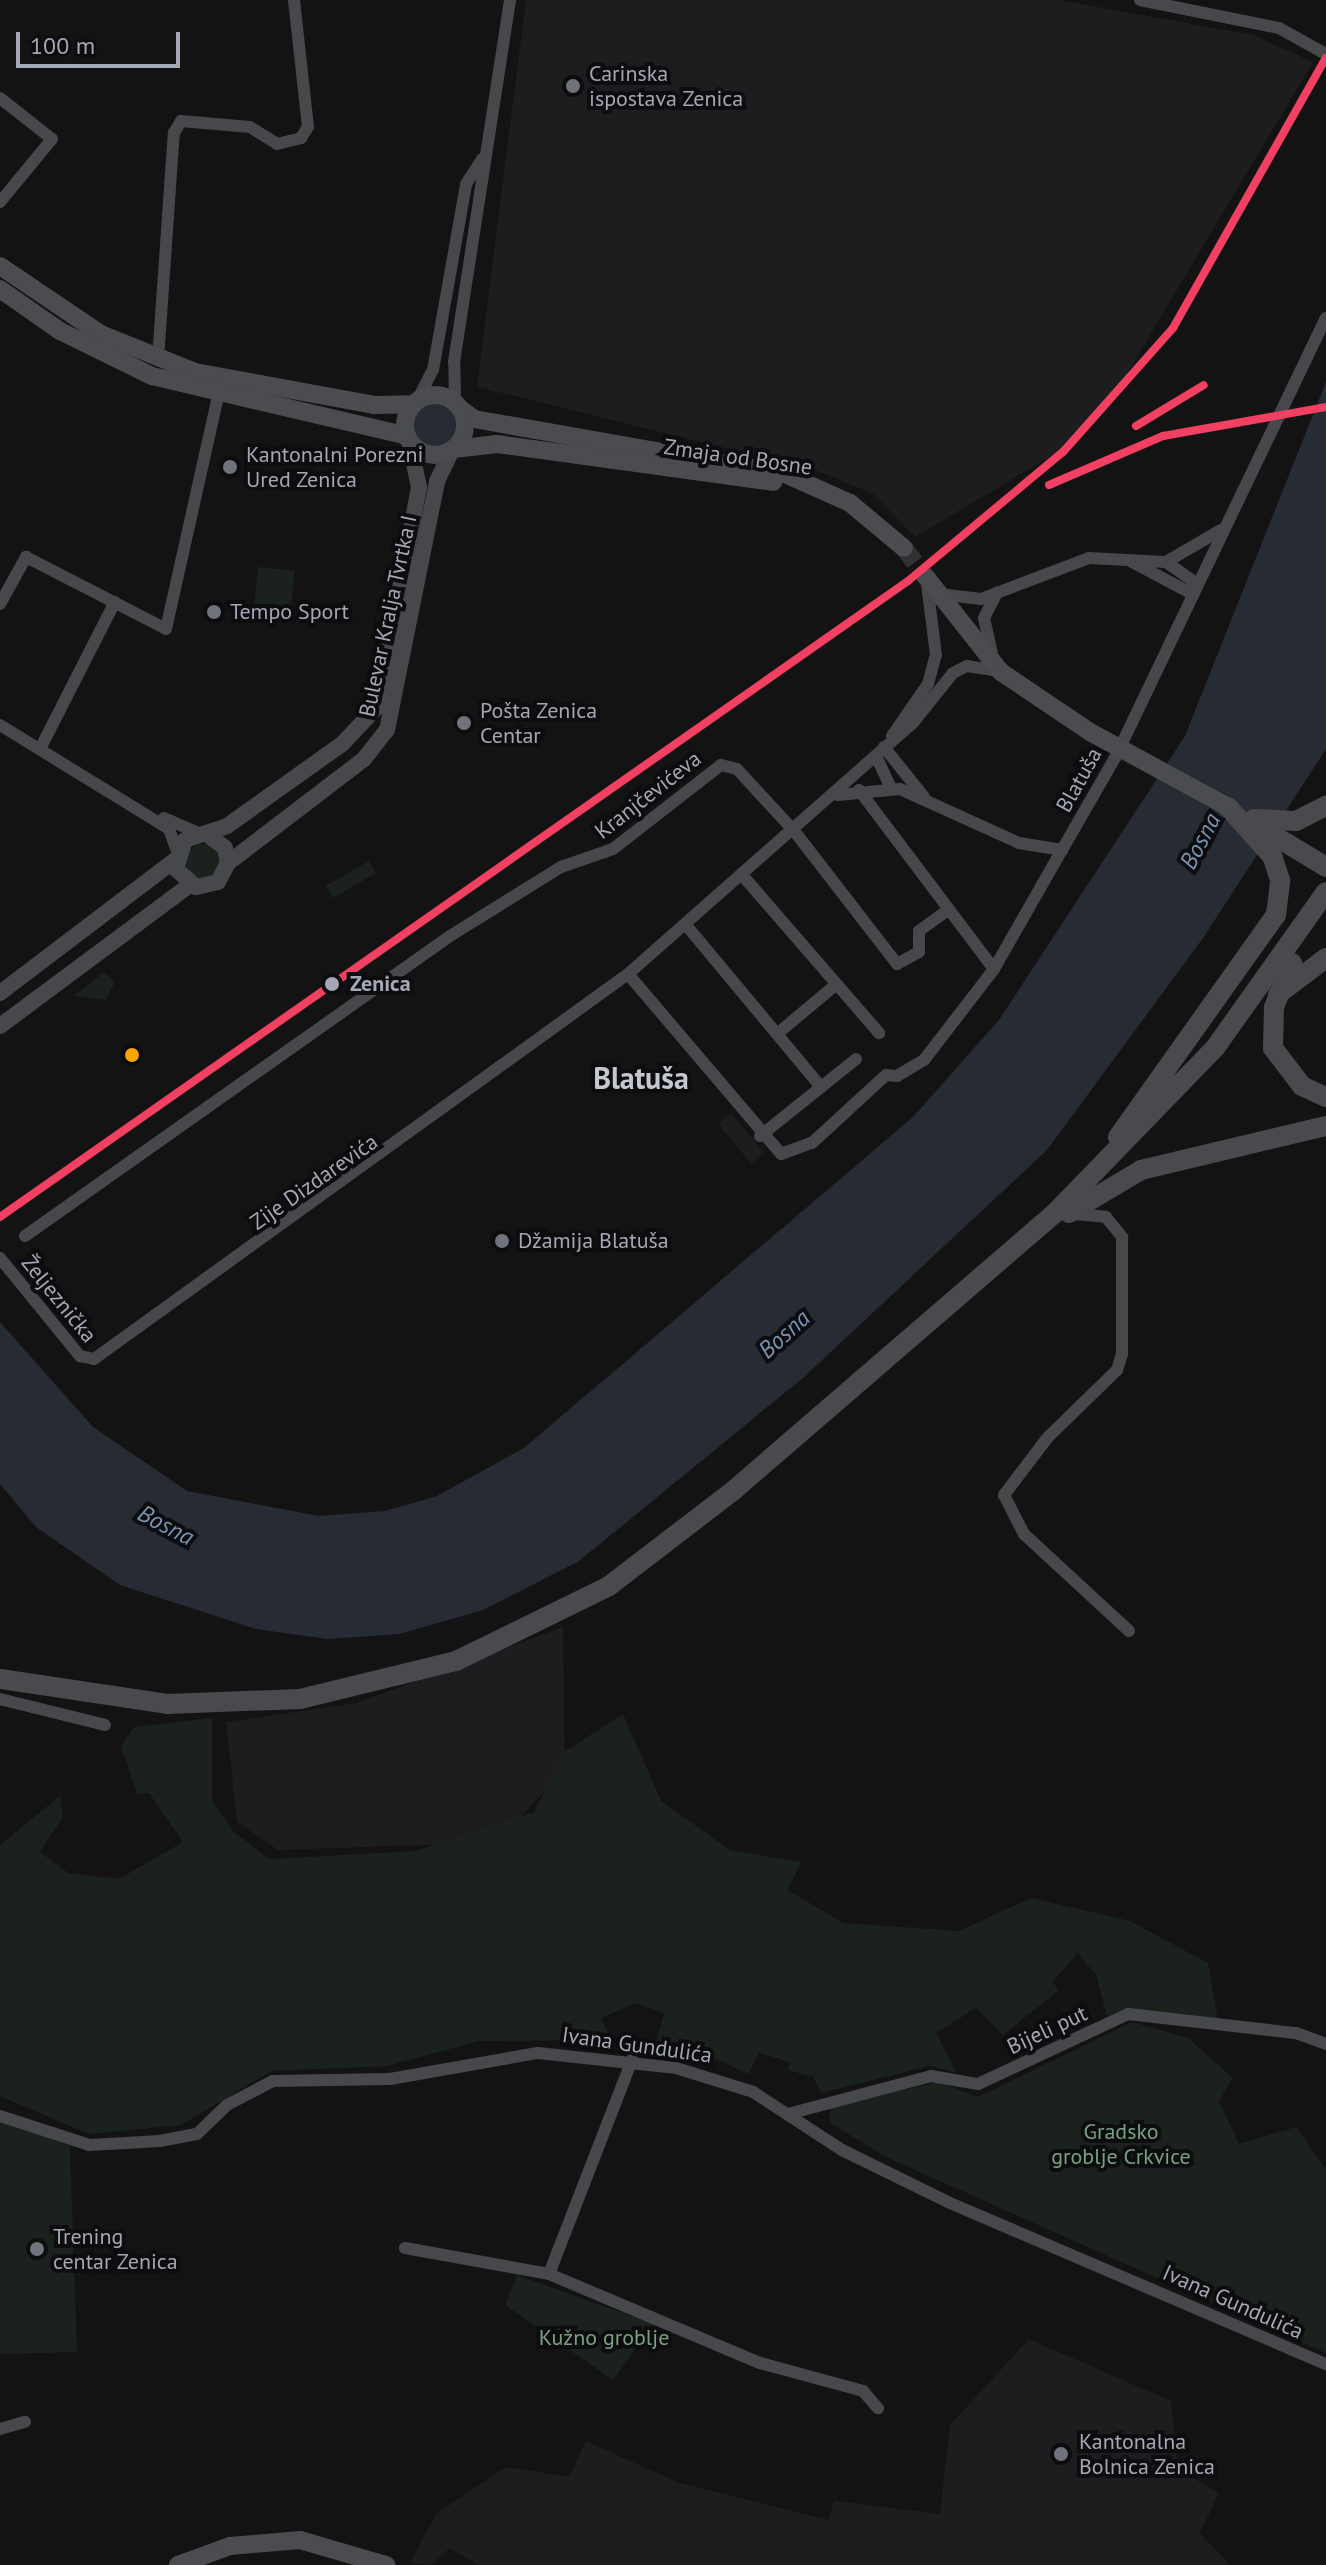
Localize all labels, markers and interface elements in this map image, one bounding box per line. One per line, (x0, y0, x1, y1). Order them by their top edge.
scale bar (20, 16, 184, 66)
text: 100 m (30, 30, 95, 61)
place label: Carinska ispostava Zenica (589, 60, 744, 112)
marker: Carinska ispostava Zenica (564, 77, 582, 95)
street label: Zmaja od Bosne (662, 434, 814, 480)
place label: Kantonalni Porezni Ured Zenica (246, 441, 423, 492)
marker: Kantonalni Porezni Ured Zenica (221, 458, 239, 476)
street label: Bulevar Kralja Tvrtka I (354, 512, 422, 720)
place label: Tempo Sport (230, 599, 349, 625)
marker: Tempo Sport (205, 603, 223, 621)
place label: Pošta Zenica Centar (480, 697, 598, 748)
marker: Pošta Zenica Centar (455, 714, 473, 732)
street label: Blatuša (1051, 743, 1107, 817)
street label: Kranjčevićeva (590, 745, 706, 845)
water label: Bosna (1173, 808, 1227, 874)
place label: Zenica (350, 971, 411, 997)
marker: Zenica (321, 973, 343, 995)
unlabelled marker (124, 1047, 140, 1063)
district label: Blatuša (593, 1060, 689, 1096)
street label: Zije Dizdarevića (245, 1128, 383, 1236)
place label: Džamija Blatuša (518, 1228, 669, 1254)
marker: Džamija Blatuša (493, 1232, 511, 1250)
street label: Željeznička (16, 1250, 102, 1348)
water label: Bosna (752, 1304, 816, 1364)
water label: Bosna (133, 1498, 199, 1552)
street label: Bijeli put (1003, 2000, 1091, 2060)
street label: Ivana Gundulića (560, 2021, 714, 2069)
park label: Gradsko groblje Crkvice (1051, 2118, 1191, 2170)
place label: Trening centar Zenica (53, 2223, 178, 2274)
marker: Trening centar Zenica (28, 2240, 46, 2258)
street label: Ivana Gundulića (1159, 2259, 1307, 2345)
park label: Kužno groblje (539, 2325, 669, 2351)
place label: Kantonalna Bolnica Zenica (1079, 2428, 1216, 2480)
marker: Kantonalna Bolnica Zenica (1050, 2443, 1072, 2465)

